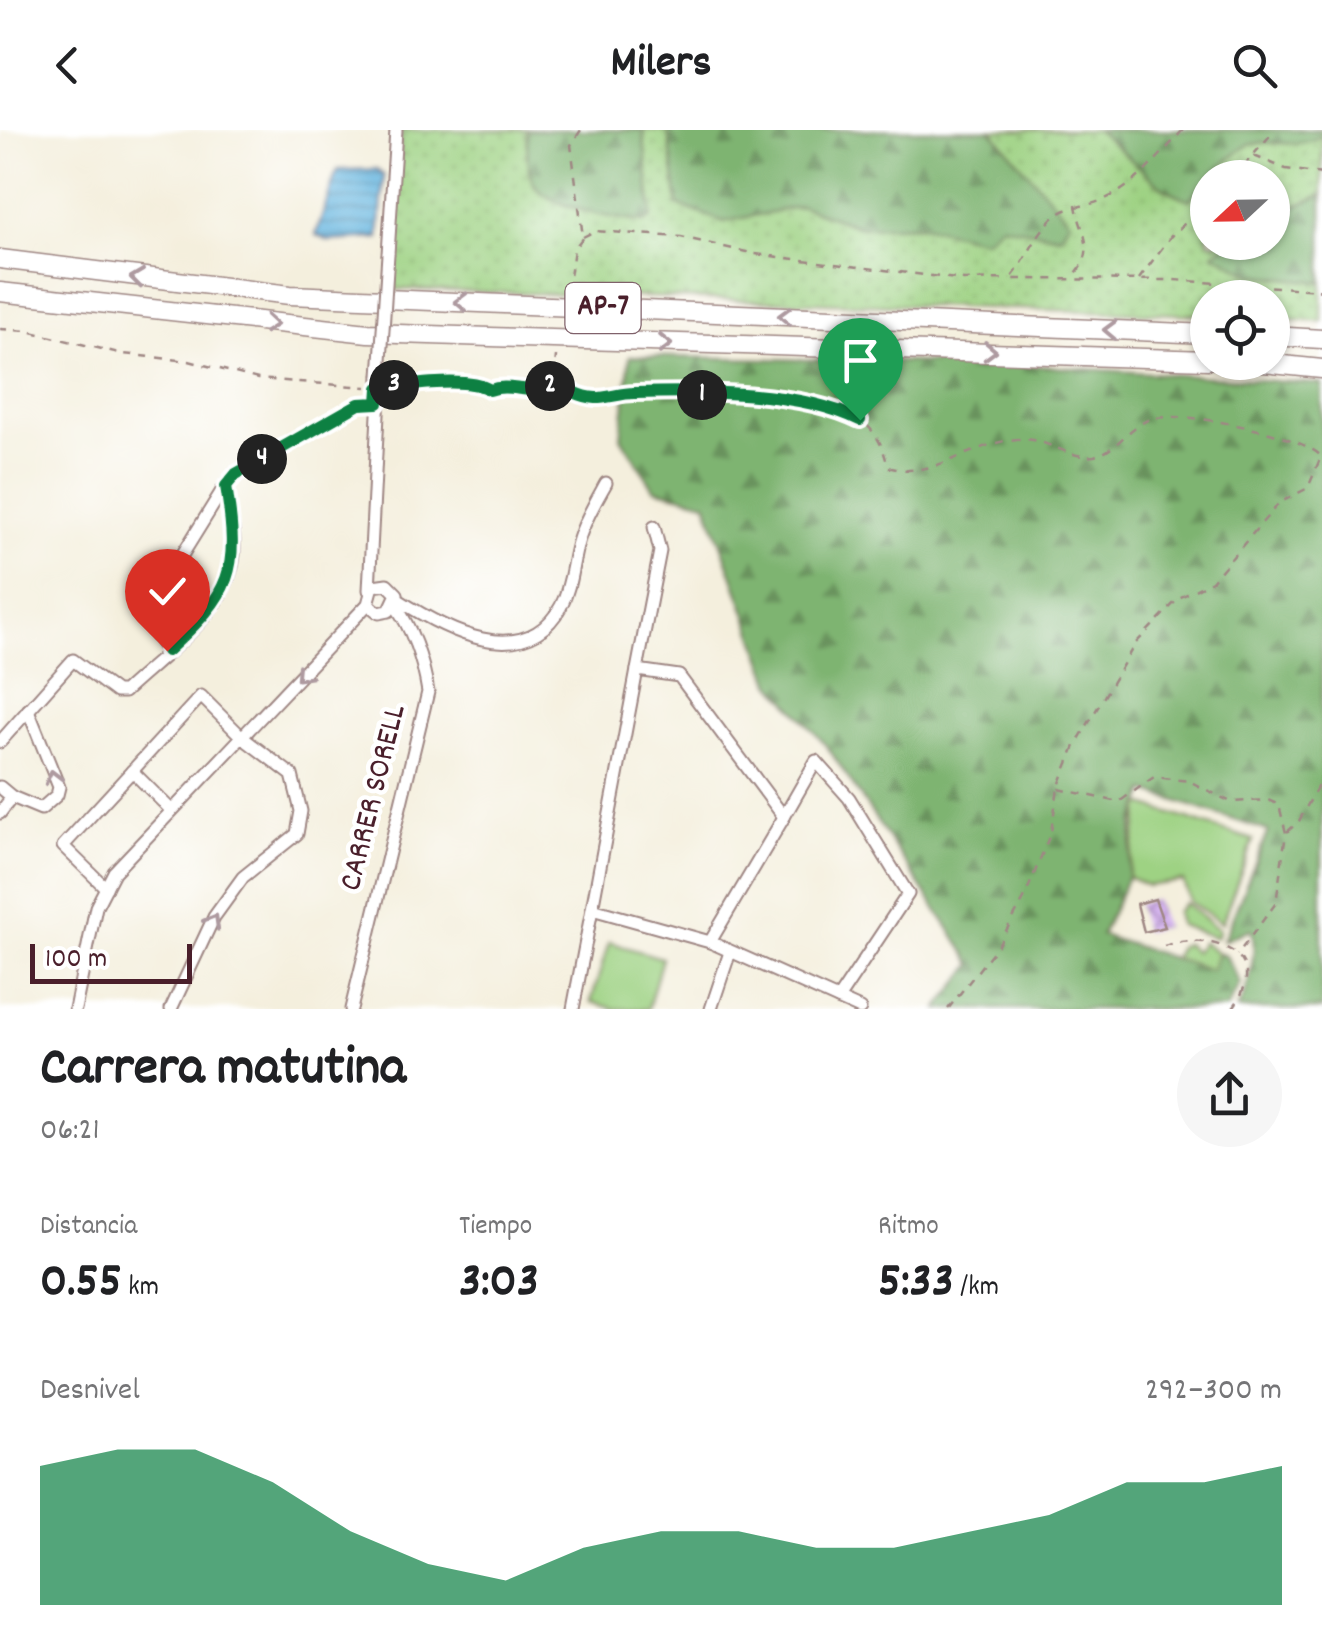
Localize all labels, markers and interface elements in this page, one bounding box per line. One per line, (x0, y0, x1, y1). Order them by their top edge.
text: Milers (611, 33, 711, 97)
icon: back (40, 38, 95, 93)
icon: search (1227, 38, 1282, 93)
north arrow (1190, 160, 1290, 260)
map controls (1190, 160, 1290, 380)
one-way arrow (128, 268, 144, 289)
button: locate (1190, 280, 1290, 380)
road number: AP-7 (566, 283, 640, 333)
one-way arrow (452, 292, 468, 313)
one-way arrow (777, 306, 793, 327)
one-way arrow (263, 313, 279, 335)
pin (818, 318, 903, 421)
one-way arrow (1102, 319, 1118, 340)
one-way arrow (657, 333, 673, 354)
icon: arrive (833, 333, 888, 388)
one-way arrow (982, 341, 998, 362)
pin: 3 (369, 360, 419, 410)
pin: 2 (525, 361, 575, 411)
text: 3 (388, 365, 400, 405)
text: 2 (544, 366, 556, 406)
pin: 1 (677, 370, 727, 420)
text: 1 (699, 375, 705, 415)
pin: 4 (237, 434, 287, 484)
text: 4 (256, 439, 268, 479)
pin (125, 549, 210, 652)
icon: check (140, 564, 195, 619)
one-way arrow (296, 663, 314, 682)
street label: CARRER SORELL (330, 700, 420, 896)
one-way arrow (44, 768, 65, 786)
one-way arrow (201, 914, 220, 932)
scale bar (30, 939, 192, 984)
text: 100 m (45, 941, 107, 981)
text: Carrera matutina (40, 1032, 406, 1111)
button: share (1177, 1042, 1282, 1147)
text: 06:21 (40, 1109, 99, 1155)
text: Distancia (40, 1208, 137, 1248)
text: Tiempo (459, 1208, 532, 1248)
text: Ritmo (878, 1208, 939, 1248)
text: 0.55 (40, 1248, 122, 1320)
text: 3:03 (459, 1248, 539, 1320)
text: 5:33 (878, 1248, 954, 1320)
text: km (122, 1269, 159, 1309)
text: /km (954, 1269, 999, 1309)
text: Desnivel (40, 1369, 140, 1415)
text: 292–300 m (1145, 1369, 1282, 1415)

